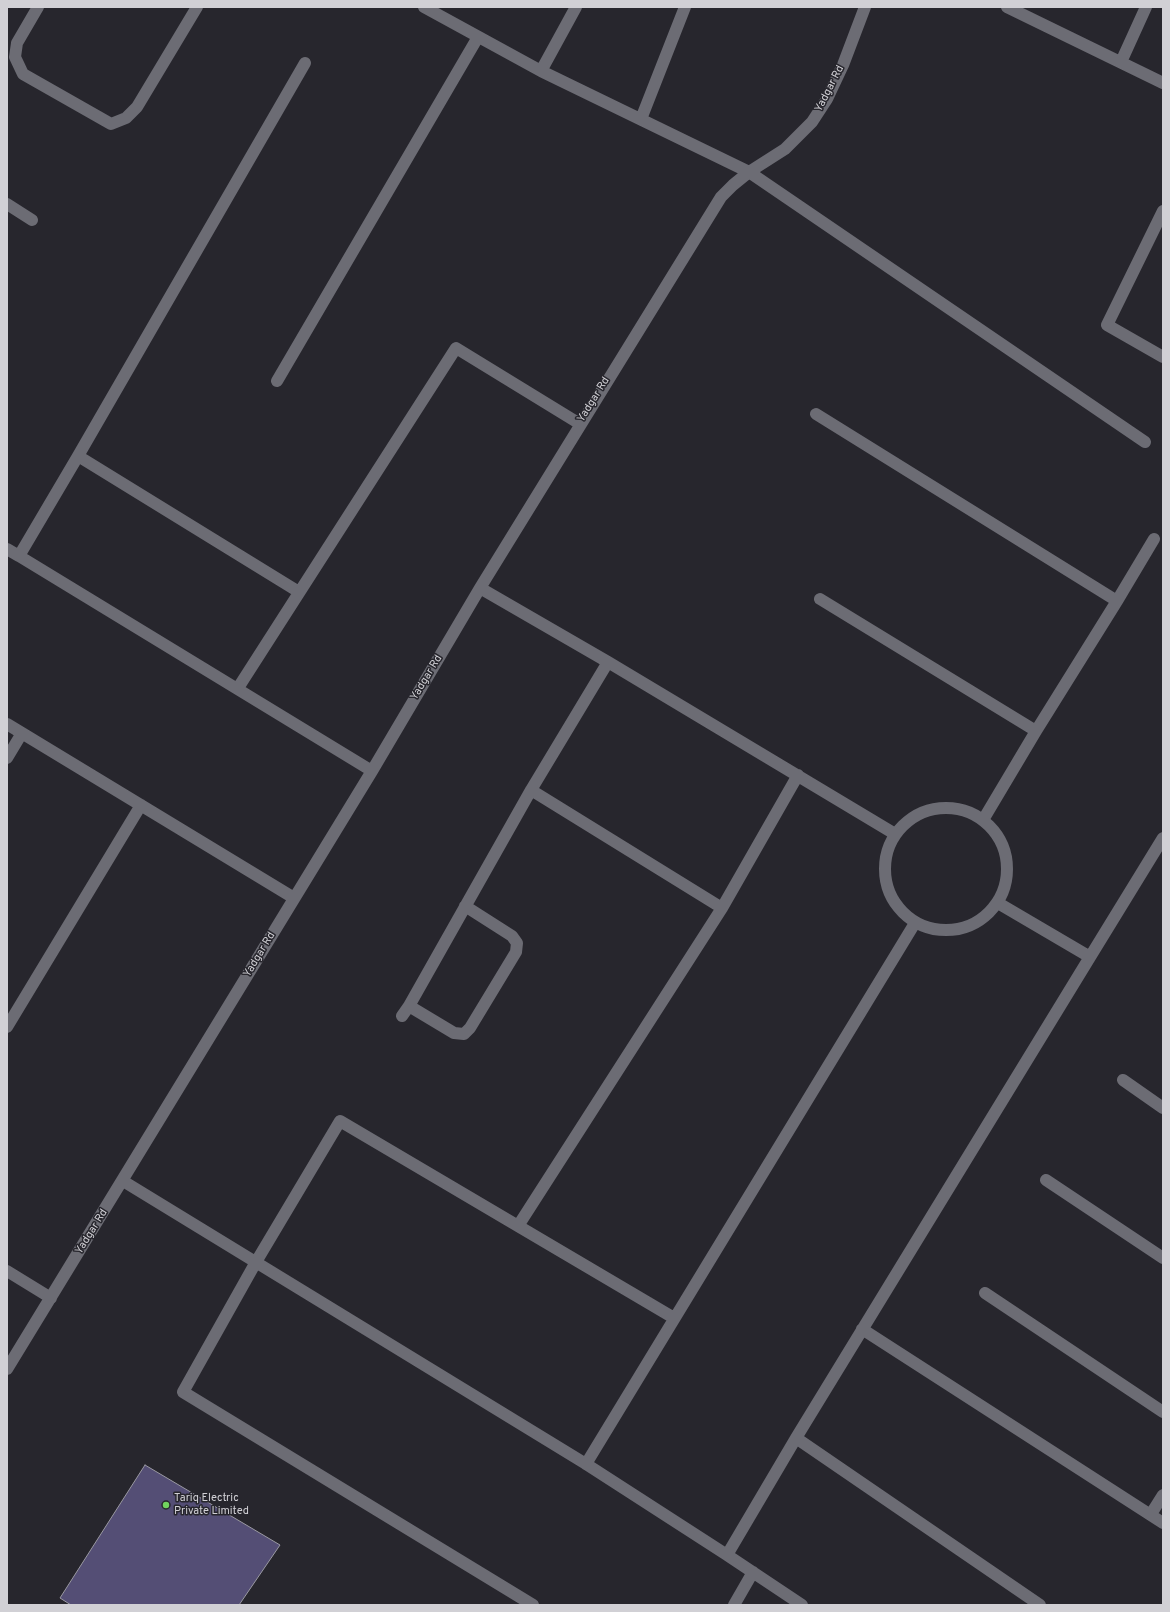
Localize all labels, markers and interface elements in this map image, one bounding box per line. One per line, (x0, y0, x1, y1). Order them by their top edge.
street label: Yadgar Rd (813, 63, 847, 115)
street label: Yadgar Rd (575, 375, 613, 425)
street label: Yadgar Rd (408, 653, 446, 703)
street label: Yadgar Rd (241, 930, 279, 980)
street label: Yadgar Rd (73, 1207, 111, 1257)
place label: Tariq Electric Private Limited (174, 1492, 249, 1518)
marker: Tariq Electric Private Limited (161, 1500, 171, 1510)

